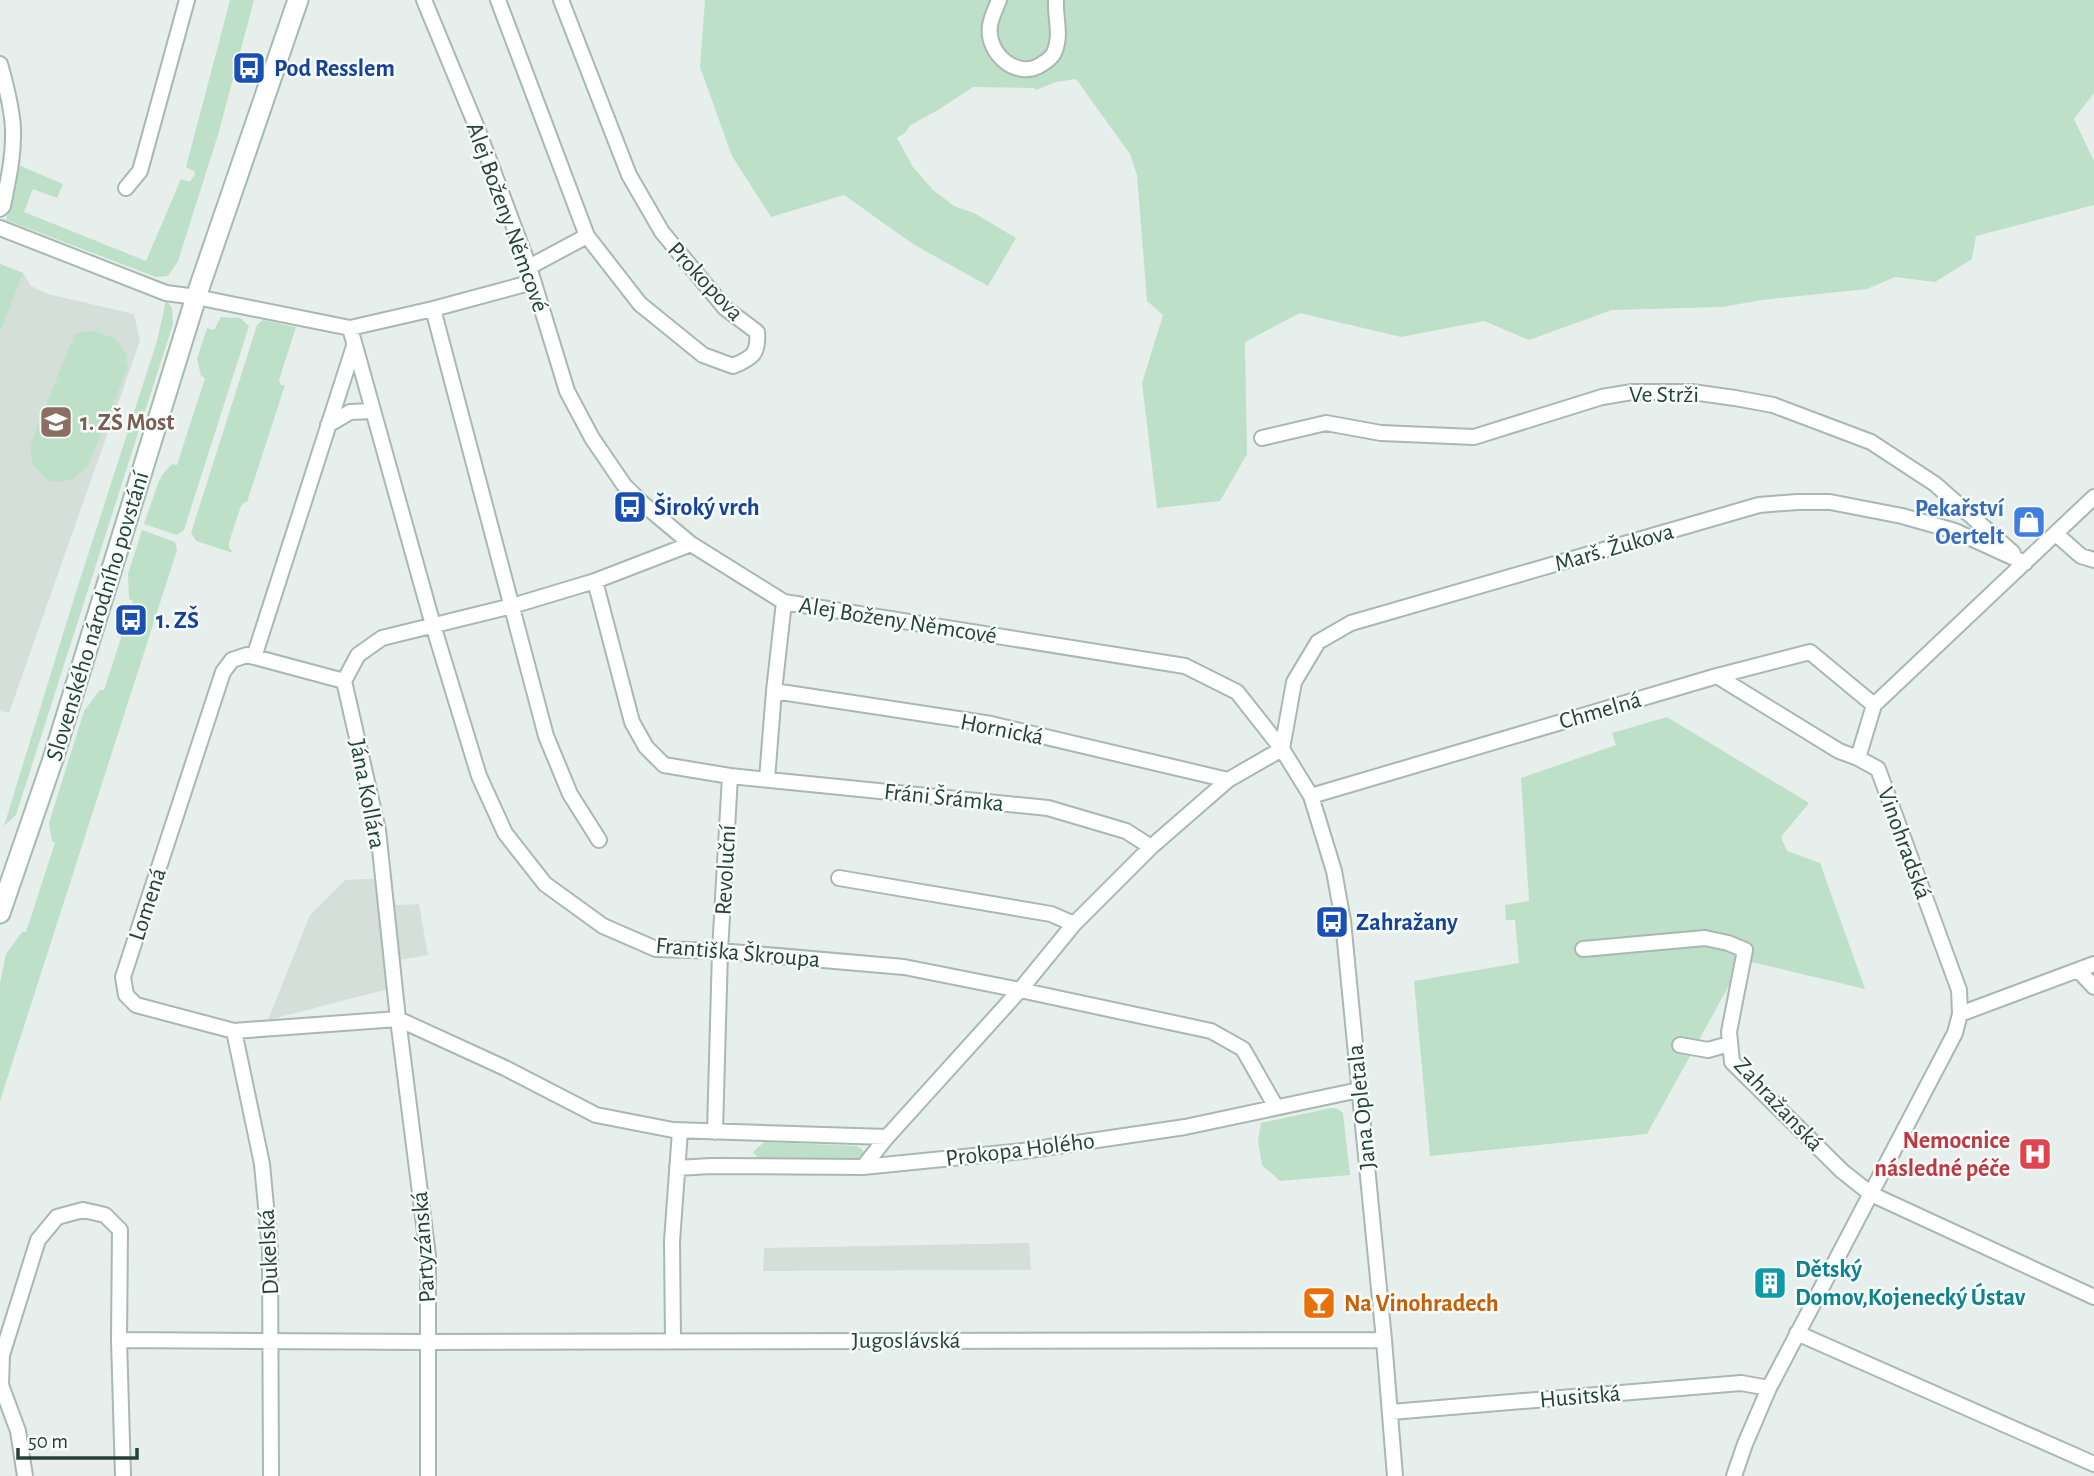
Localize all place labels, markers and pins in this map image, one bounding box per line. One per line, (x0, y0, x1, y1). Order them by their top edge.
bus stop icon: Pod Resslem (230, 49, 268, 87)
place label: Pod Resslem (274, 57, 395, 81)
school or university icon: 1. ZŠ Most (37, 403, 75, 441)
place label: 1. ZŠ Most (80, 407, 174, 435)
bus stop icon: Široký vrch (611, 488, 649, 526)
place label: Široký vrch (654, 492, 760, 520)
place label: Pekařství Oertelt (1915, 497, 2005, 549)
shop icon: Pekařství Oertelt (2010, 503, 2048, 541)
bus stop icon: 1. ZŠ (112, 601, 150, 639)
place label: 1. ZŠ (156, 605, 199, 633)
bus stop icon: Zahražany (1313, 903, 1351, 941)
place label: Zahražany (1356, 911, 1458, 935)
place label: Nemocnice následné péče (1874, 1129, 2010, 1181)
hospital icon: Nemocnice následné péče (2016, 1135, 2054, 1173)
place label: Dětský Domov,Kojenecký Ústav (1795, 1258, 2026, 1310)
building icon: Dětský Domov,Kojenecký Ústav (1751, 1264, 1789, 1302)
bar icon: Na Vinohradech (1300, 1284, 1338, 1322)
place label: Na Vinohradech (1344, 1292, 1499, 1316)

